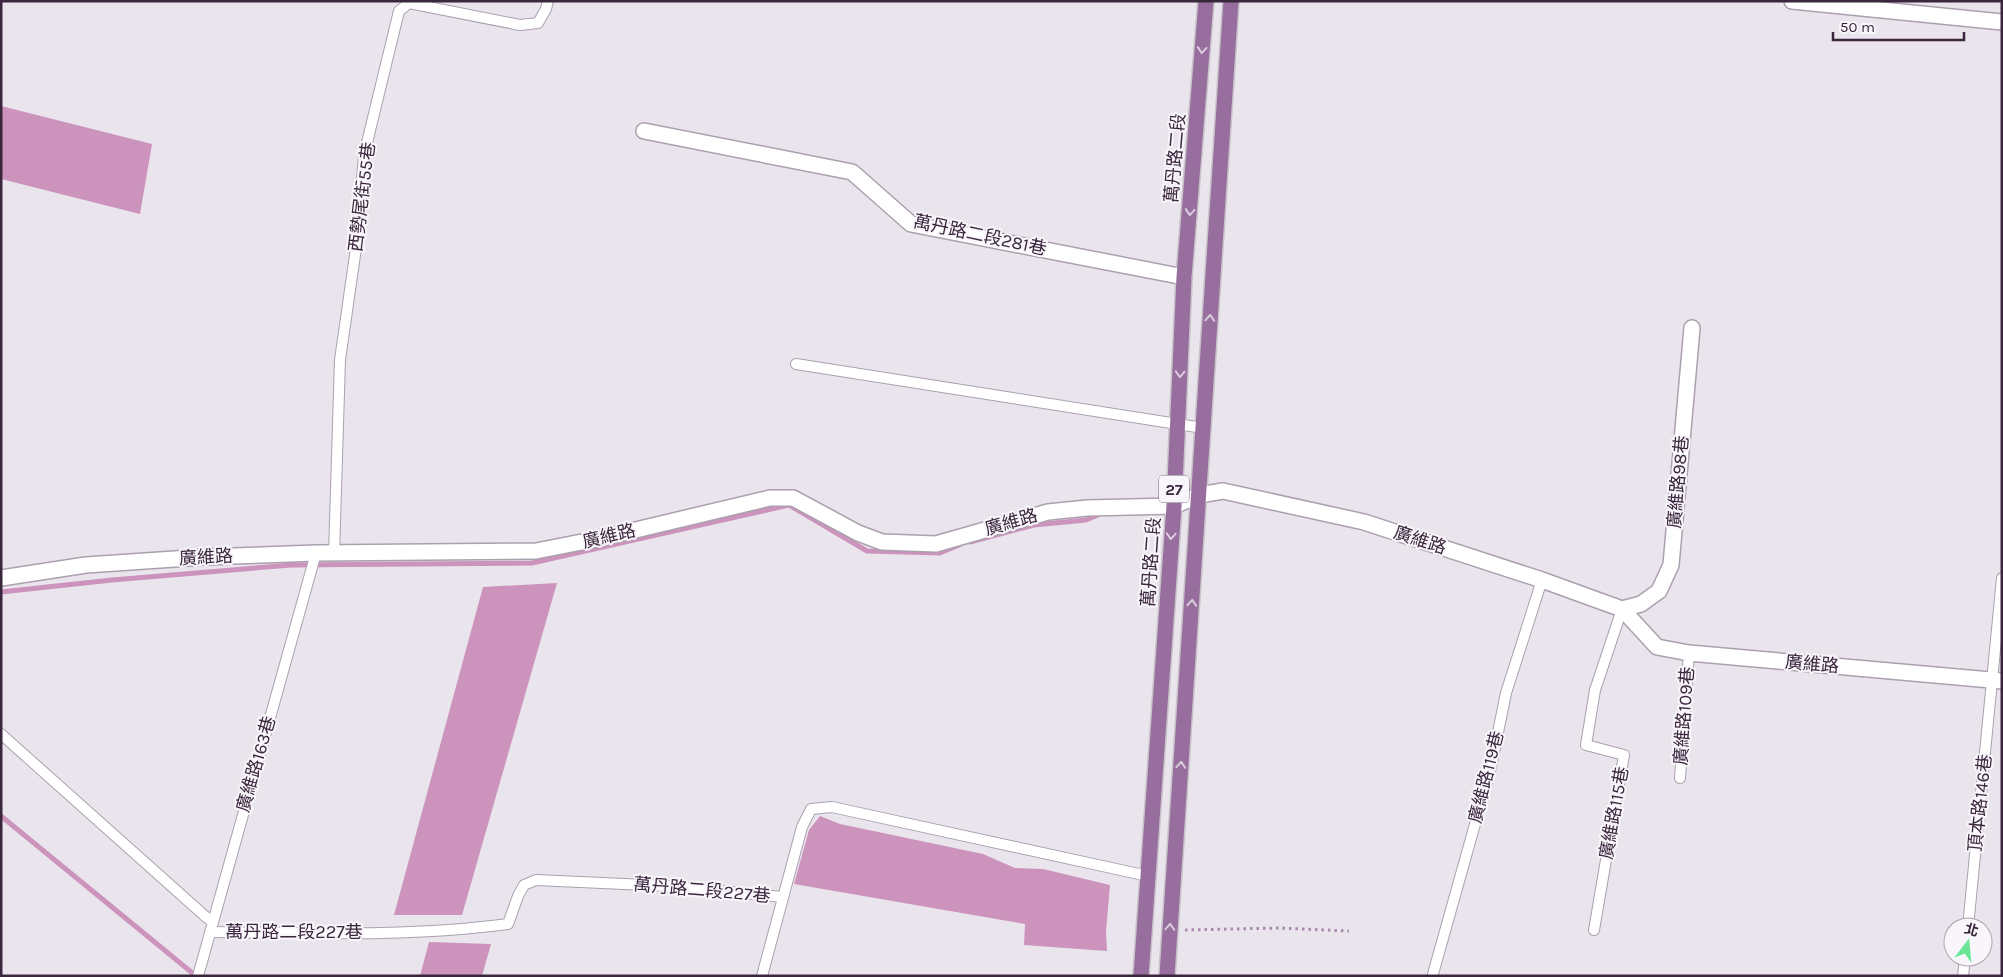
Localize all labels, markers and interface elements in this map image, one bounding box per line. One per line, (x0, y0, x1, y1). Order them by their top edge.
scale bar (1833, 10, 1964, 42)
text: 50 m (1840, 18, 1875, 36)
one-way arrow (1197, 46, 1208, 54)
street label: 萬丹路二段 (1160, 112, 1190, 204)
street label: 西勢尾街55巷 (344, 141, 380, 253)
one-way arrow (1184, 208, 1195, 216)
street label: 萬丹路二段281巷 (911, 210, 1049, 260)
one-way arrow (1204, 314, 1215, 322)
one-way arrow (1174, 370, 1185, 378)
street label: 廣維路98巷 (1663, 434, 1693, 530)
road number: 27 (1159, 476, 1189, 502)
street label: 廣維路 (982, 504, 1040, 540)
street label: 萬丹路二段 (1137, 516, 1165, 608)
street label: 廣維路 (580, 519, 638, 553)
street label: 廣維路 (1391, 521, 1449, 559)
one-way arrow (1166, 533, 1177, 541)
street label: 廣維路 (178, 545, 234, 569)
one-way arrow (1186, 599, 1197, 607)
street label: 廣維路 (1784, 651, 1840, 677)
street label: 廣維路109巷 (1670, 666, 1698, 766)
street label: 廣維路163巷 (232, 713, 280, 815)
street label: 廣維路119巷 (1464, 729, 1508, 825)
street label: 頂本路146巷 (1964, 753, 1996, 853)
one-way arrow (1175, 761, 1186, 769)
street label: 廣維路115巷 (1595, 765, 1633, 861)
street label: 萬丹路二段227巷 (633, 873, 771, 907)
north arrow (1943, 917, 1993, 967)
text: 北 (1962, 920, 1981, 940)
street label: 萬丹路二段227巷 (225, 921, 363, 943)
one-way arrow (1165, 923, 1176, 931)

